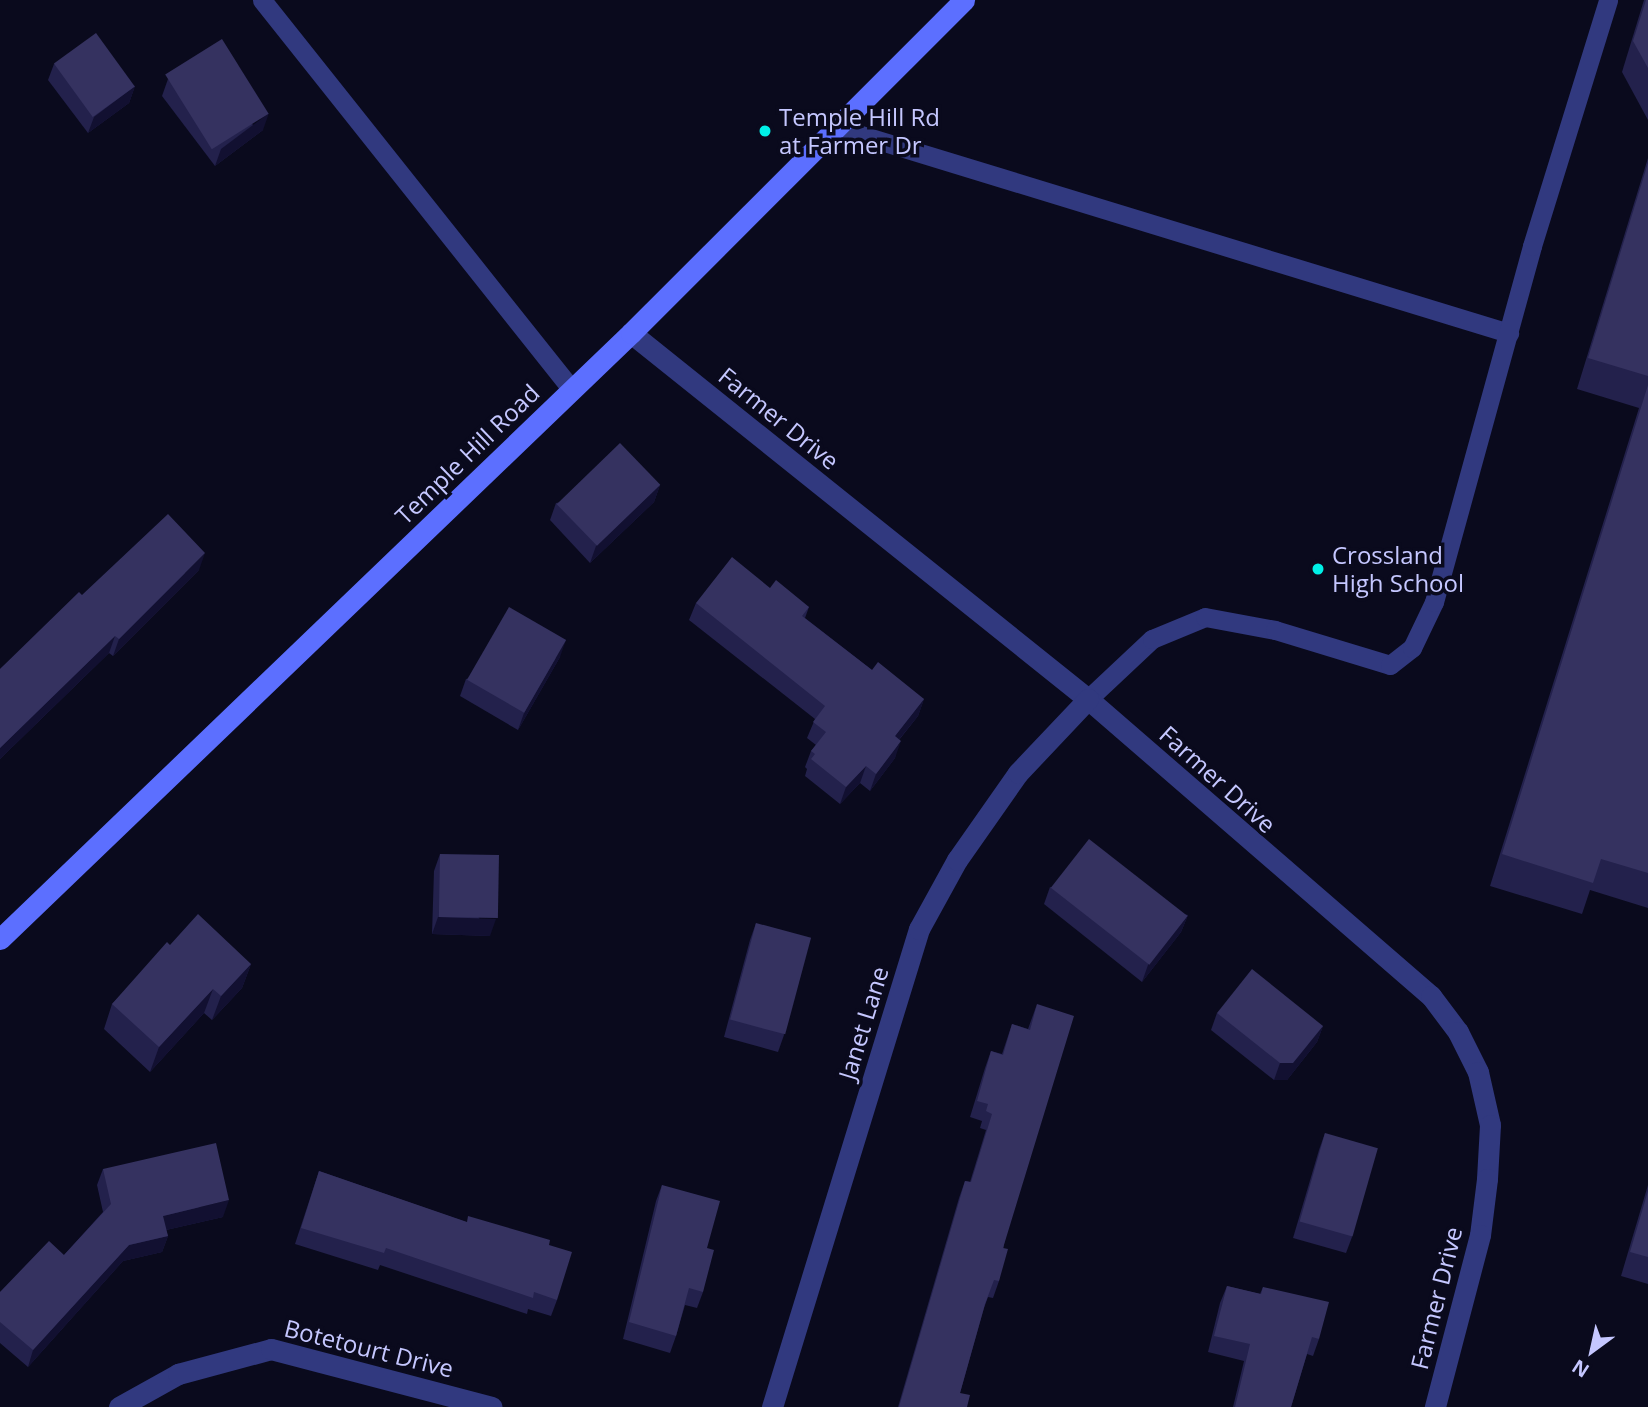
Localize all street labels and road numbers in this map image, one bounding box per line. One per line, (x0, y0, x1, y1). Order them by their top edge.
street label: Farmer Drive (713, 361, 845, 475)
street label: Temple Hill Road (389, 378, 545, 530)
street label: Farmer Drive (1154, 719, 1282, 839)
street label: Janet Lane (832, 963, 894, 1083)
street label: Farmer Drive (1404, 1224, 1468, 1372)
street label: Botetourt Drive (282, 1313, 456, 1383)

